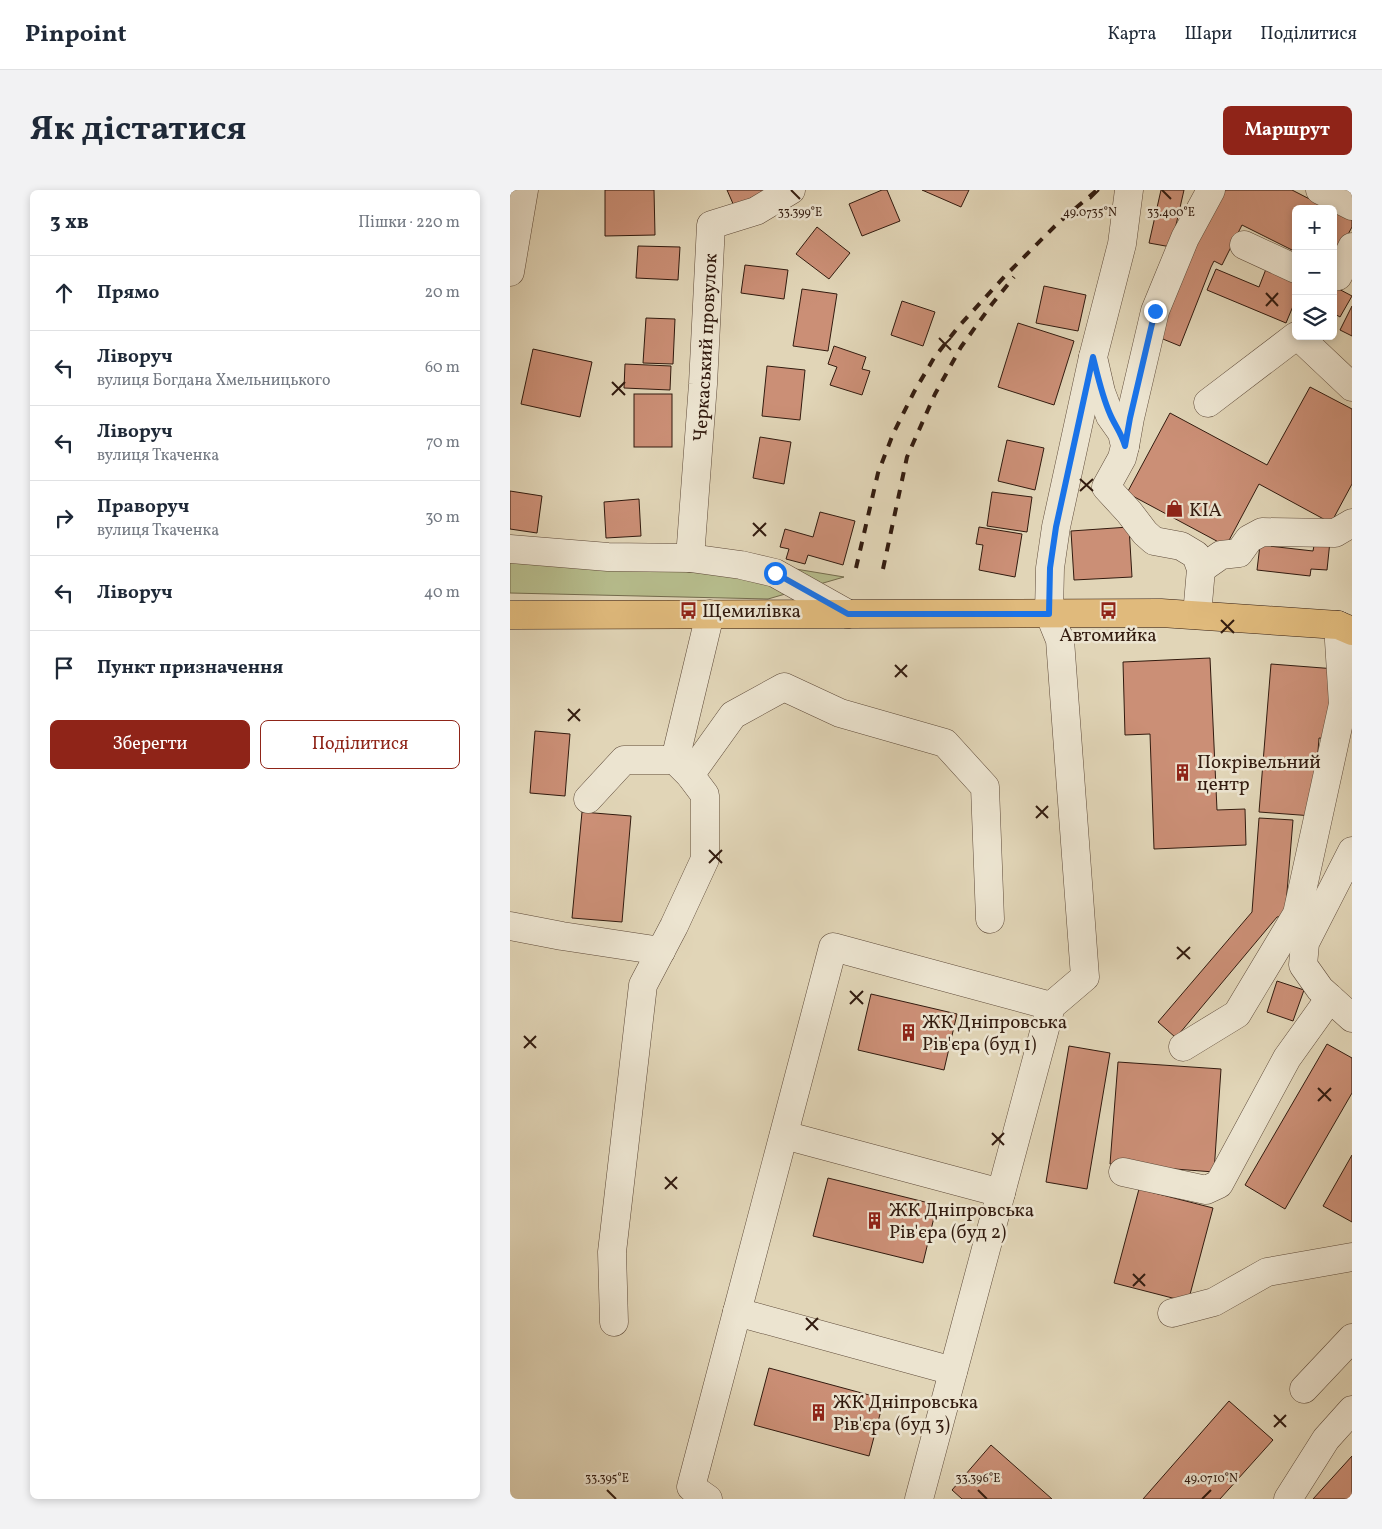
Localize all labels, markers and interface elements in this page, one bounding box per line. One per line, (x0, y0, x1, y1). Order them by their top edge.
text: Pinpoint (25, 18, 127, 52)
text: Карта (1108, 22, 1156, 47)
text: Шари (1184, 22, 1232, 47)
text: Поділитися (1260, 22, 1357, 47)
text: Як дістатися (30, 106, 246, 154)
button: Маршрут (1223, 106, 1352, 155)
text: 33.399°E (778, 205, 822, 221)
text: 49.0735°N (1063, 205, 1117, 221)
text: 33.400°E (1147, 205, 1195, 221)
map controls (1292, 205, 1337, 340)
button: + (1292, 205, 1337, 250)
text: 3 хв (50, 208, 89, 237)
text: Пішки · 220 m (358, 212, 460, 234)
button: − (1292, 250, 1337, 295)
street label: Черкаський провулок (688, 253, 725, 443)
icon: ahead (50, 279, 78, 307)
text: Прямо (97, 280, 159, 306)
text: 20 m (425, 282, 460, 304)
button: layers (1292, 295, 1337, 340)
route end (1144, 300, 1167, 323)
text: Ліворуч (97, 344, 172, 370)
icon: left (50, 354, 78, 382)
text: 60 m (425, 357, 460, 379)
text: вулиця Богдана Хмельницького (97, 370, 330, 392)
text: Ліворуч (97, 419, 172, 445)
icon: left (50, 429, 78, 457)
text: 70 m (426, 432, 460, 454)
text: вулиця Ткаченка (97, 445, 219, 467)
text: Праворуч (97, 494, 189, 520)
place label: KIA (1189, 498, 1222, 524)
shop icon: KIA (1165, 499, 1185, 519)
icon: right (50, 504, 78, 532)
text: 30 m (425, 507, 460, 529)
text: вулиця Ткаченка (97, 520, 219, 542)
route start (764, 562, 787, 585)
icon: left (50, 579, 78, 607)
text: Ліворуч (97, 580, 172, 606)
text: 40 m (424, 582, 460, 604)
place label: Щемилівка (702, 599, 801, 625)
bus stop icon: Щемилівка (678, 600, 698, 620)
bus stop icon: Автомийка (1098, 601, 1118, 621)
place label: Автомийка (1059, 623, 1157, 649)
icon: arrive (50, 654, 78, 682)
text: Пункт призначення (97, 655, 283, 681)
button: Зберегти (50, 720, 250, 769)
button: Поділитися (260, 720, 460, 769)
place label: Покрівельний центр (1197, 750, 1321, 798)
building icon: Покрівельний центр (1173, 762, 1193, 782)
place label: ЖК Дніпровська Рів'єра (буд 1) (922, 1010, 1067, 1058)
building icon: ЖК Дніпровська Рів'єра (буд 1) (898, 1022, 918, 1042)
place label: ЖК Дніпровська Рів'єра (буд 2) (889, 1198, 1034, 1246)
building icon: ЖК Дніпровська Рів'єра (буд 2) (865, 1210, 885, 1230)
place label: ЖК Дніпровська Рів'єра (буд 3) (833, 1390, 978, 1438)
building icon: ЖК Дніпровська Рів'єра (буд 3) (809, 1402, 829, 1422)
text: 33.395°E (585, 1471, 629, 1487)
text: 33.396°E (956, 1471, 1000, 1487)
text: 49.0710°N (1184, 1471, 1238, 1487)

